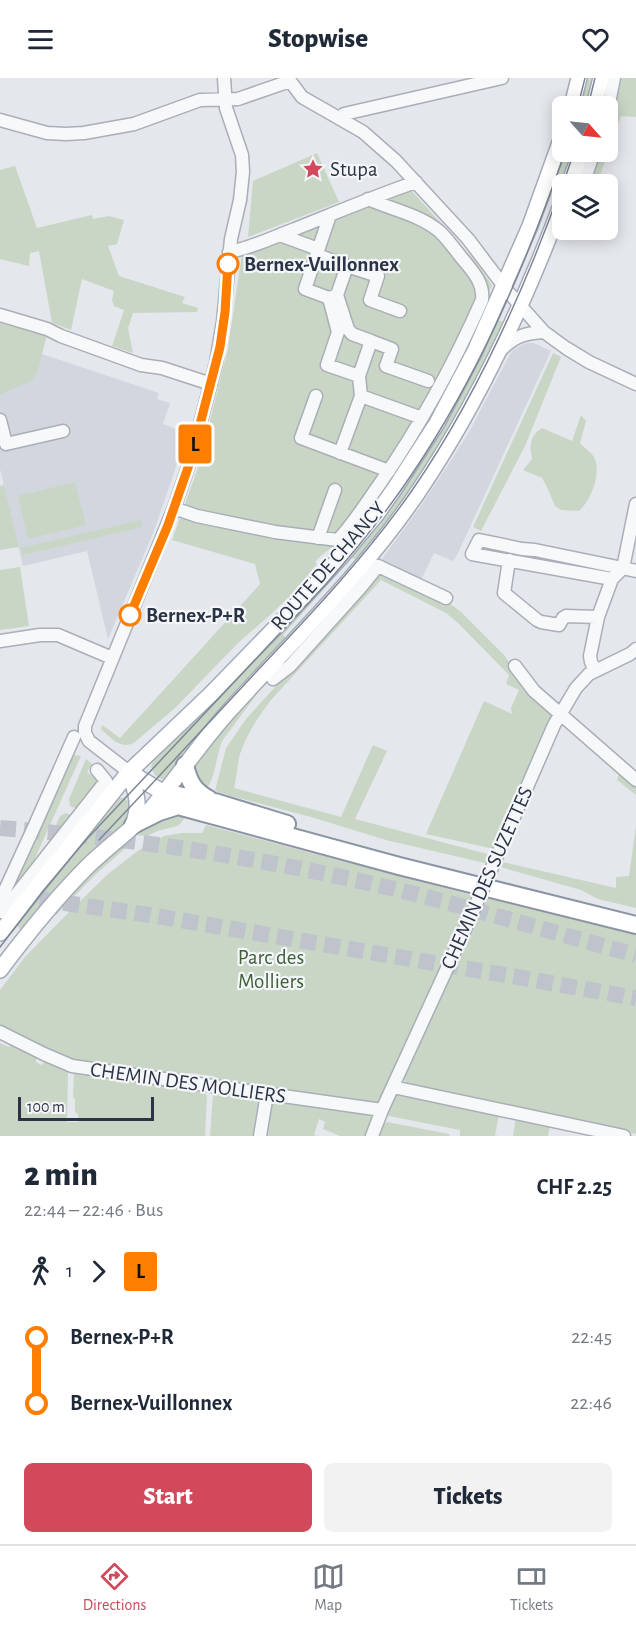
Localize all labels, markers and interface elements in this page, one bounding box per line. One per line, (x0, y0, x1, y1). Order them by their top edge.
icon: menu (24, 23, 57, 56)
icon: heart (579, 23, 612, 56)
text: Stopwise (268, 25, 368, 52)
north arrow (552, 96, 618, 162)
map controls (552, 96, 618, 240)
place icon: Stupa (301, 157, 325, 181)
place label: Stupa (330, 159, 378, 180)
button: layers (552, 174, 618, 240)
marker: Bernex-Vuillonnex (217, 253, 239, 275)
place label: Bernex-Vuillonnex (244, 254, 399, 275)
line badge: L (176, 424, 214, 464)
text: L (190, 434, 200, 455)
street label: ROUTE DE CHANCY (267, 498, 389, 634)
marker: Bernex-P+R (119, 604, 141, 626)
place label: Bernex-P+R (146, 605, 245, 626)
street label: CHEMIN DES SUZETTES (437, 784, 537, 972)
park label: Parc des Molliers (238, 947, 304, 992)
street label: CHEMIN DES MOLLIERS (89, 1059, 287, 1107)
scale bar (18, 1094, 154, 1122)
text: 100 m (27, 1099, 65, 1115)
text: 2 min (24, 1159, 98, 1192)
text: CHF 2.25 (537, 1176, 612, 1198)
text: 22:44 – 22:46 · Bus (24, 1200, 163, 1220)
icon: walk (24, 1255, 57, 1288)
icon: forward (82, 1255, 115, 1288)
text: 1 (66, 1261, 73, 1281)
text: L (136, 1261, 145, 1282)
text: Bernex-P+R (70, 1326, 174, 1348)
text: 22:45 (571, 1327, 612, 1347)
text: Bernex-Vuillonnex (70, 1392, 232, 1414)
text: 22:46 (570, 1393, 612, 1413)
button: Start (24, 1463, 312, 1532)
button: Tickets (324, 1463, 612, 1532)
tab: Directions (83, 1560, 146, 1615)
tab: Map (312, 1560, 345, 1615)
tab: Tickets (510, 1560, 553, 1615)

